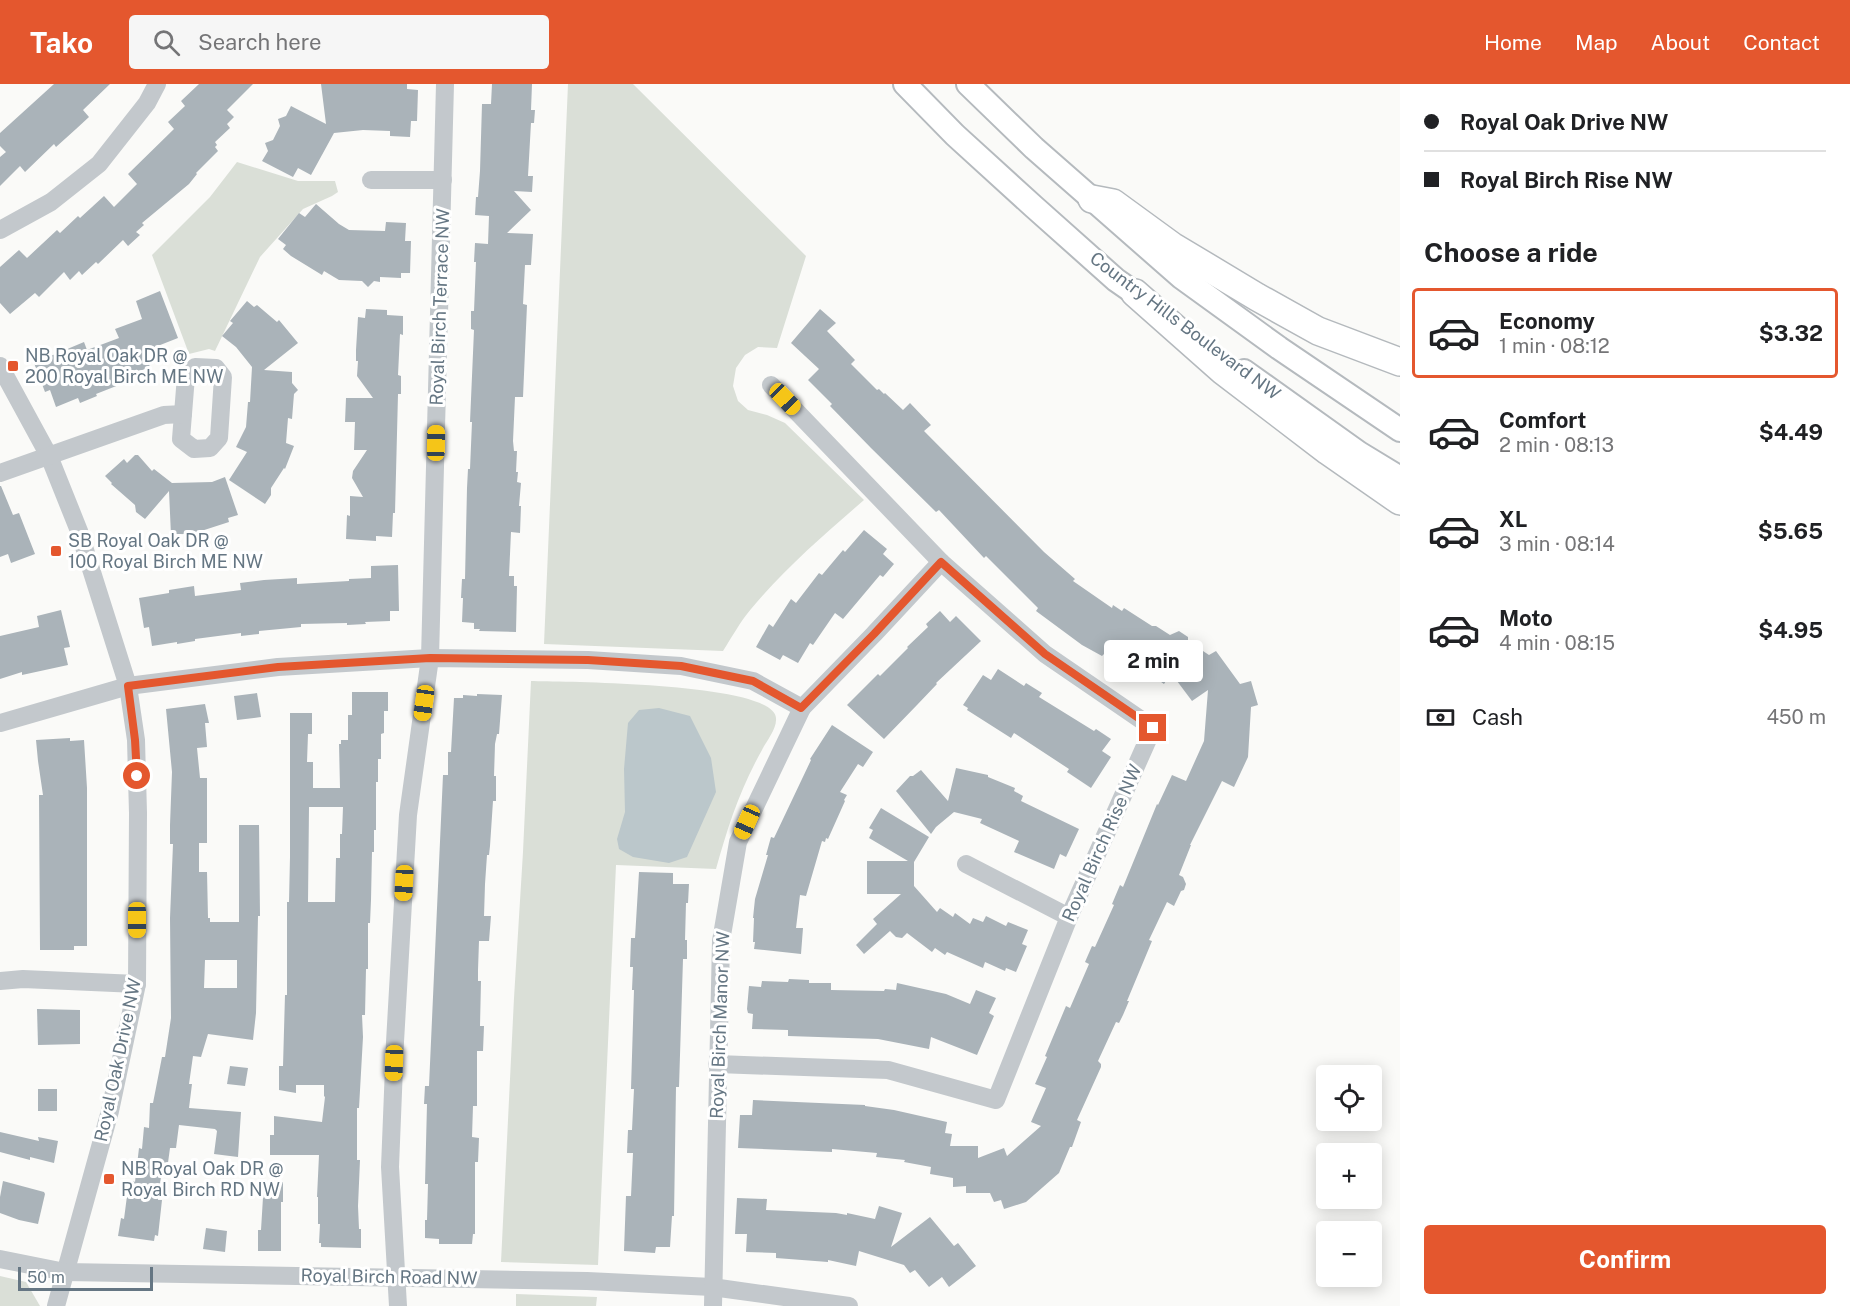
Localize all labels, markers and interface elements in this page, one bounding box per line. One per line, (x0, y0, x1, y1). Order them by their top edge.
search box (129, 15, 549, 69)
text: Tako (30, 26, 93, 59)
icon: search (150, 26, 183, 59)
text: Search here (198, 29, 322, 55)
text: Home (1484, 30, 1542, 55)
text: Map (1575, 30, 1618, 55)
text: About (1651, 30, 1710, 55)
text: Contact (1743, 30, 1820, 55)
text: Royal Oak Drive NW (1460, 109, 1668, 135)
text: Royal Birch Rise NW (1460, 167, 1673, 193)
street label: Royal Birch Terrace NW (426, 208, 453, 406)
text: Choose a ride (1424, 236, 1598, 268)
street label: Country Hills Boulevard NW (1086, 247, 1285, 404)
icon: car (1427, 306, 1481, 360)
text: Economy (1499, 308, 1595, 334)
text: $3.32 (1759, 320, 1823, 346)
text: 1 min · 08:12 (1499, 334, 1610, 358)
place label: NB Royal Oak DR @ 200 Royal Birch ME NW (25, 345, 223, 387)
marker: NB Royal Oak DR @ 200 Royal Birch ME NW (6, 359, 20, 373)
car (766, 380, 804, 418)
icon: car (1427, 405, 1481, 459)
text: Comfort (1499, 407, 1586, 433)
text: $4.49 (1759, 419, 1823, 445)
car (427, 425, 445, 461)
text: 2 min · 08:13 (1499, 433, 1614, 457)
icon: car (1427, 504, 1481, 558)
text: XL (1499, 506, 1527, 532)
text: $5.65 (1758, 518, 1823, 544)
place label: SB Royal Oak DR @ 100 Royal Birch ME NW (68, 530, 263, 572)
text: 3 min · 08:14 (1499, 532, 1615, 556)
marker: SB Royal Oak DR @ 100 Royal Birch ME NW (49, 544, 63, 558)
icon: car (1427, 603, 1481, 657)
text: Moto (1499, 605, 1553, 631)
text: $4.95 (1758, 617, 1823, 643)
text: 4 min · 08:15 (1499, 631, 1615, 655)
callout: 2 min (1104, 641, 1202, 683)
text: 2 min (1127, 649, 1180, 673)
car (413, 684, 435, 722)
icon: cash (1424, 701, 1457, 734)
text: Cash (1472, 704, 1523, 730)
text: 450 m (1766, 705, 1826, 729)
route end (1139, 714, 1166, 741)
street label: Royal Birch Rise NW (1057, 761, 1146, 925)
route start (123, 762, 150, 789)
car (731, 802, 763, 842)
car (394, 865, 414, 901)
car (128, 902, 146, 938)
street label: Royal Birch Manor NW (706, 931, 733, 1119)
street label: Royal Oak Drive NW (90, 976, 145, 1144)
car (384, 1045, 404, 1081)
map controls (1316, 1065, 1382, 1287)
button: locate (1316, 1065, 1382, 1131)
button: + (1316, 1143, 1382, 1209)
place label: NB Royal Oak DR @ Royal Birch RD NW (121, 1158, 283, 1200)
marker: NB Royal Oak DR @ Royal Birch RD NW (102, 1172, 116, 1186)
button: − (1316, 1221, 1382, 1287)
button: Confirm (1424, 1225, 1826, 1294)
scale bar (18, 1264, 153, 1292)
street label: Royal Birch Road NW (300, 1264, 478, 1289)
text: 50 m (27, 1268, 65, 1287)

